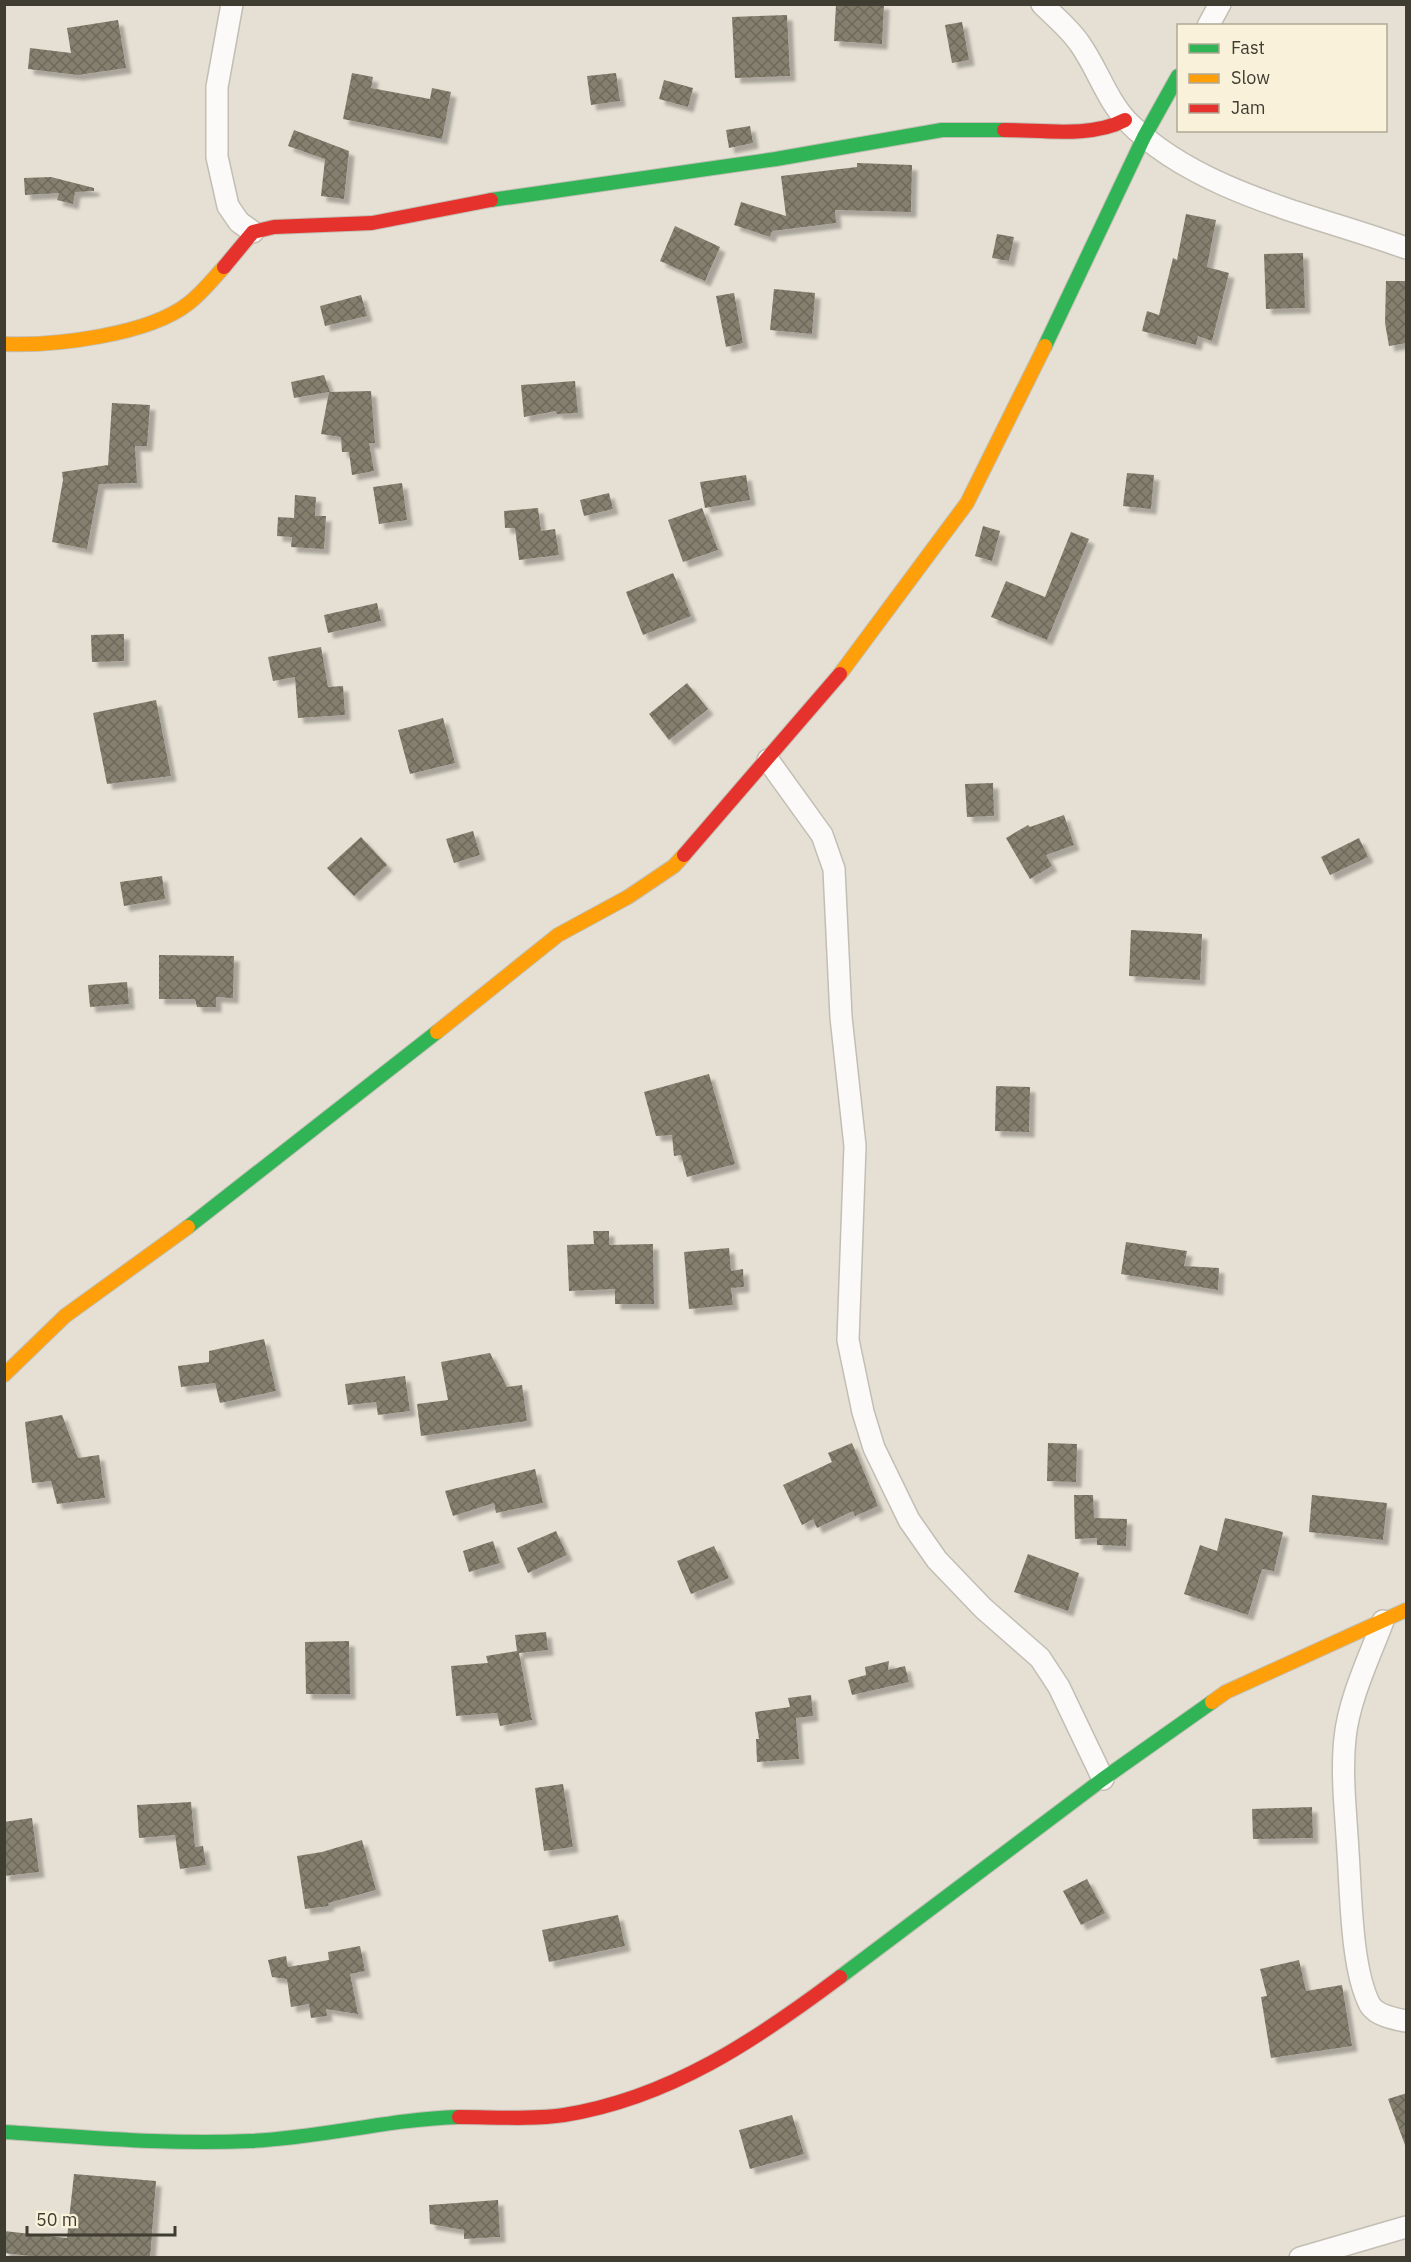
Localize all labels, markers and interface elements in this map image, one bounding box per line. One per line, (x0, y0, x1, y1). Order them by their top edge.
legend (1177, 24, 1387, 132)
text: Fast (1231, 36, 1265, 59)
text: Slow (1231, 66, 1270, 89)
text: Jam (1231, 96, 1266, 119)
scale bar (27, 2199, 176, 2237)
text: 50 m (36, 2208, 78, 2231)

